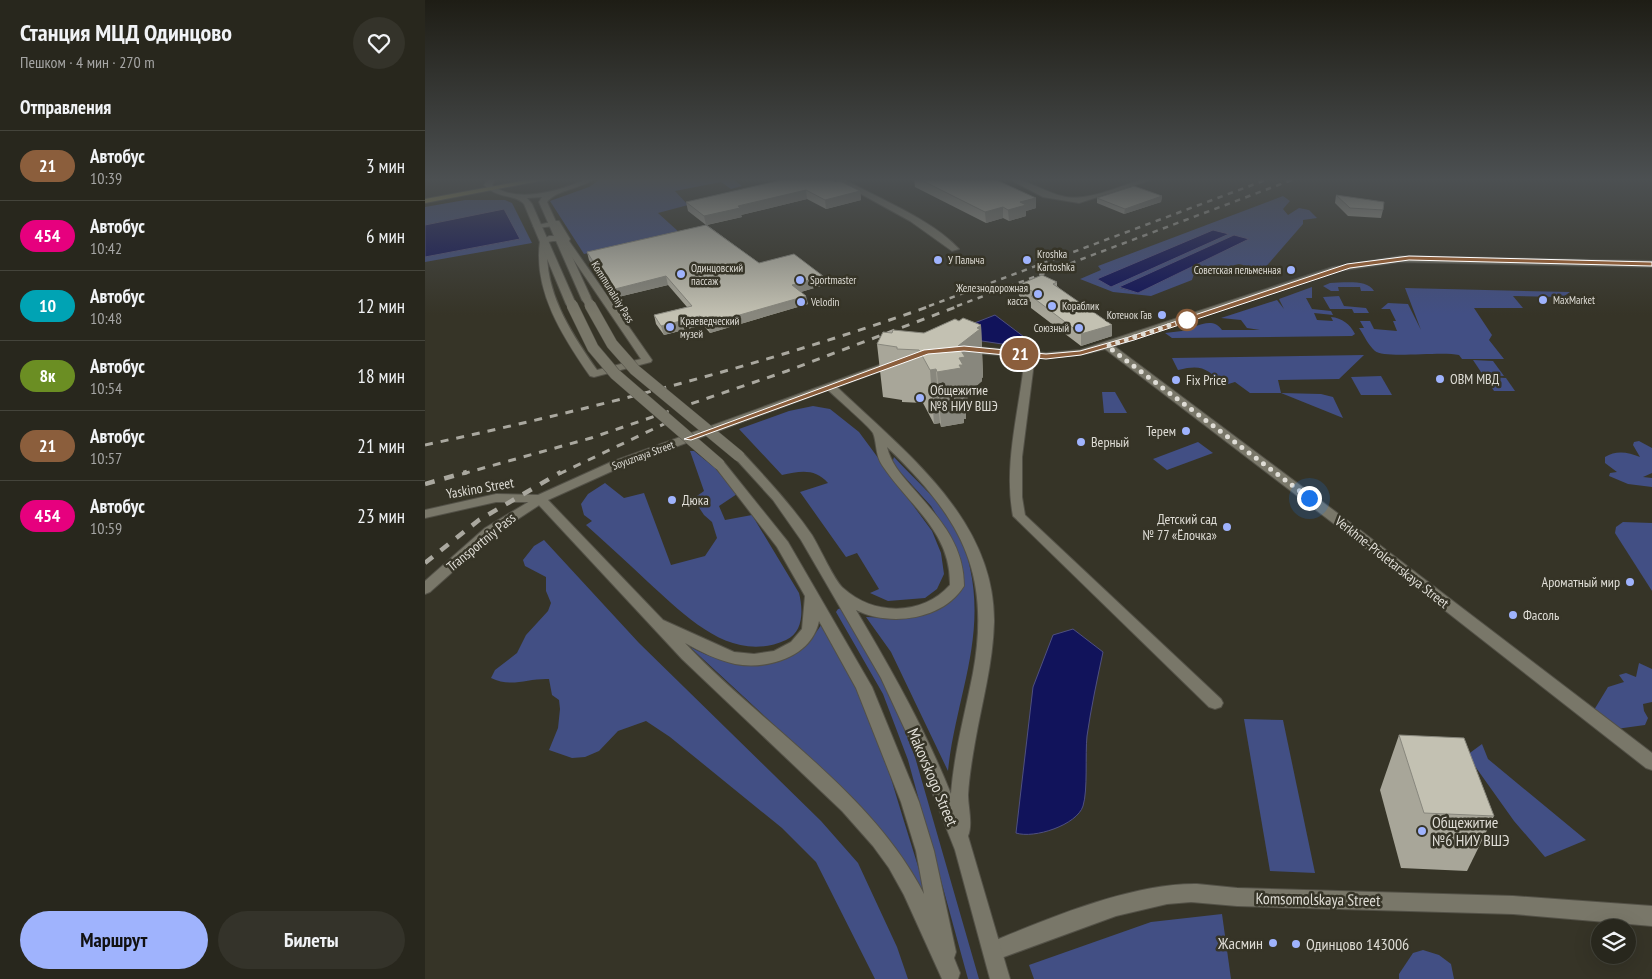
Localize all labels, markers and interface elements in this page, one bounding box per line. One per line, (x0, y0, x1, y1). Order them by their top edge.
text: Станция МЦД Одинцово (20, 17, 232, 48)
button: heart (353, 17, 405, 69)
text: Пешком · 4 мин · 270 m (20, 52, 155, 72)
text: Отправления (20, 95, 111, 119)
text: Автобус (90, 144, 145, 168)
text: 21 (39, 154, 56, 177)
text: 3 мин (366, 154, 405, 178)
text: 10:39 (90, 168, 122, 188)
text: Автобус (90, 214, 145, 238)
text: 454 (35, 224, 60, 247)
text: 6 мин (366, 224, 405, 248)
text: 10:42 (90, 238, 122, 258)
place label: Kroshka Kartoshka (1037, 247, 1075, 274)
place label: У Палыча (948, 253, 984, 267)
marker: У Палыча (932, 254, 944, 266)
marker: Kroshka Kartoshka (1021, 254, 1033, 266)
street label: Kommunalniy Pass (588, 258, 638, 326)
place label: Одинцовский пассаж (691, 261, 743, 288)
place label: Советская пельменная (1194, 263, 1281, 277)
marker: Советская пельменная (1285, 264, 1297, 276)
marker: Одинцовский пассаж (675, 268, 687, 280)
place label: Sportmaster (810, 273, 856, 287)
marker: Sportmaster (794, 274, 806, 286)
place label: Железнодорожная касса (955, 281, 1028, 308)
text: Автобус (90, 284, 145, 308)
marker: Железнодорожная касса (1032, 288, 1044, 300)
place label: MaxMarket (1553, 293, 1595, 307)
text: 10 (39, 294, 56, 317)
text: 12 мин (357, 294, 405, 318)
marker: MaxMarket (1537, 294, 1549, 306)
place label: Velodin (810, 295, 840, 309)
marker: Velodin (795, 296, 807, 308)
place label: Кораблик (1062, 299, 1100, 313)
marker: Кораблик (1046, 300, 1058, 312)
text: 10:48 (90, 308, 122, 328)
place label: Котенок Гав (1107, 308, 1153, 322)
marker: Котенок Гав (1156, 309, 1168, 321)
unlabelled marker (1176, 309, 1198, 331)
place label: Краеведческий музей (680, 314, 740, 341)
marker: Краеведческий музей (664, 321, 676, 333)
place label: Союзный (1034, 321, 1069, 335)
marker: Союзный (1073, 322, 1085, 334)
line badge: 21 (997, 338, 1043, 370)
text: 21 (1011, 342, 1029, 365)
text: Автобус (90, 354, 145, 378)
text: 8к (40, 364, 55, 387)
text: 18 мин (357, 364, 405, 388)
place label: ОВМ МВД (1450, 370, 1500, 388)
place label: Fix Price (1186, 371, 1227, 389)
marker: ОВМ МВД (1434, 373, 1446, 385)
marker: Fix Price (1170, 374, 1182, 386)
text: 10:54 (90, 378, 122, 398)
place label: Общежитие №8 НИУ ВШЭ (930, 381, 998, 415)
marker: Общежитие №8 НИУ ВШЭ (914, 392, 926, 404)
place label: Терем (1146, 422, 1176, 440)
text: Автобус (90, 424, 145, 448)
marker: Терем (1180, 425, 1192, 437)
place label: Верный (1091, 433, 1129, 451)
text: 21 (39, 434, 56, 457)
text: 21 мин (357, 434, 405, 458)
marker: Верный (1075, 436, 1087, 448)
street label: Soyuznaya Street (610, 437, 676, 473)
text: 10:57 (90, 448, 122, 468)
street label: Yaskino Street (445, 473, 515, 503)
your location (1297, 486, 1322, 511)
place label: Дюка (682, 491, 709, 509)
text: Автобус (90, 494, 145, 518)
marker: Дюка (666, 494, 678, 506)
text: 454 (35, 504, 60, 527)
text: 23 мин (357, 504, 405, 528)
street label: Transportniy Pass (443, 509, 519, 575)
place label: Детский сад № 77 «Ёлочка» (1142, 510, 1217, 544)
street label: Verkhne-Proletarskaya Street (1331, 511, 1453, 612)
text: 10:59 (90, 518, 122, 538)
marker: Детский сад № 77 «Ёлочка» (1221, 521, 1233, 533)
place label: Ароматный мир (1542, 573, 1620, 591)
marker: Ароматный мир (1624, 576, 1636, 588)
place label: Фасоль (1523, 606, 1559, 624)
marker: Фасоль (1507, 609, 1519, 621)
street label: Makovskogo Street (903, 725, 963, 829)
place label: Общежитие №6 НИУ ВШЭ (1432, 812, 1509, 850)
marker: Общежитие №6 НИУ ВШЭ (1416, 825, 1428, 837)
street label: Komsomolskaya Street (1255, 888, 1381, 910)
button: Маршрут (20, 911, 208, 969)
button: Билеты (218, 911, 405, 969)
map controls (1591, 919, 1636, 964)
button: layers (1591, 919, 1636, 964)
place label: Жасмин (1217, 933, 1263, 953)
place label: Одинцово 143006 (1306, 934, 1409, 954)
marker: Жасмин (1267, 937, 1279, 949)
marker: Одинцово 143006 (1290, 938, 1302, 950)

